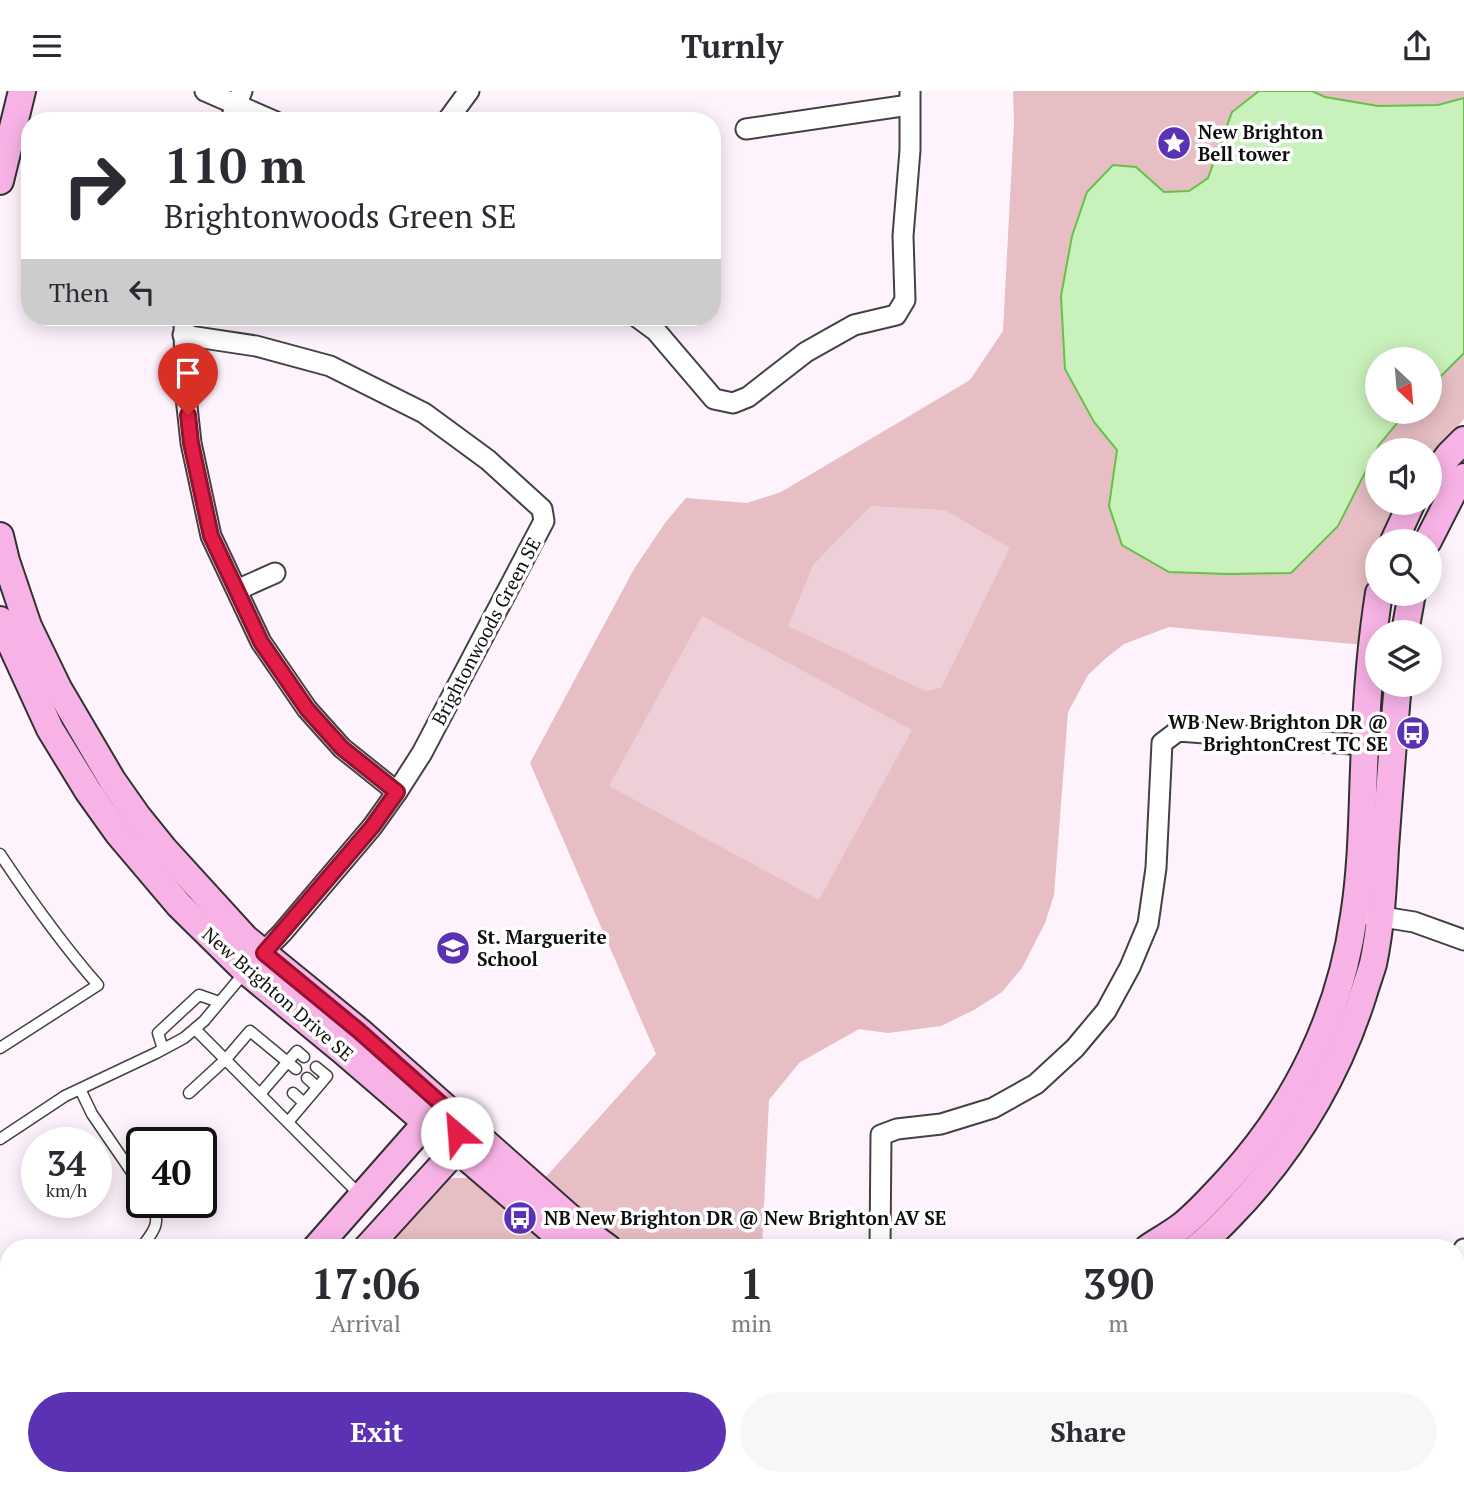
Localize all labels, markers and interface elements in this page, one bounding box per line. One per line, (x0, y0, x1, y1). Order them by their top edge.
text: Turnly (681, 25, 783, 67)
icon: menu (28, 27, 66, 65)
icon: share (1398, 27, 1436, 65)
place label: New Brighton Bell tower (1198, 119, 1324, 166)
place icon: New Brighton Bell tower (1155, 124, 1193, 162)
text: 110 m (164, 132, 306, 197)
icon: right (49, 140, 140, 231)
text: Brightonwoods Green SE (164, 195, 517, 237)
icon: left (123, 273, 161, 311)
text: Then (49, 275, 109, 309)
pin (158, 343, 218, 415)
north arrow (1365, 347, 1442, 423)
map controls (1365, 347, 1442, 697)
icon: arrive (169, 354, 207, 392)
button: sound (1365, 438, 1442, 515)
button: search (1365, 529, 1442, 606)
street label: Brightonwoods Green SE (425, 532, 546, 729)
button: layers (1365, 620, 1442, 697)
place label: WB New Brighton DR @ BrightonCrest TC SE (1168, 709, 1388, 756)
bus stop icon: WB New Brighton DR @ BrightonCrest TC SE (1394, 714, 1432, 752)
street label: New Brighton Drive SE (198, 921, 359, 1066)
place label: St. Marguerite School (477, 924, 607, 971)
school or university icon: St. Marguerite School (434, 929, 472, 967)
position arrow (420, 1096, 494, 1170)
speed limit sign: 40 (126, 1127, 217, 1218)
text: 34 (47, 1140, 86, 1186)
text: km/h (46, 1178, 87, 1202)
bus stop icon: NB New Brighton DR @ New Brighton AV SE (501, 1199, 539, 1237)
place label: NB New Brighton DR @ New Brighton AV SE (544, 1205, 946, 1230)
text: 17:06 (311, 1255, 420, 1311)
text: 1 (740, 1255, 763, 1311)
text: 390 (1083, 1255, 1154, 1311)
text: Arrival (330, 1308, 401, 1339)
text: min (731, 1308, 772, 1339)
text: m (1108, 1308, 1128, 1339)
button: Exit (28, 1392, 726, 1472)
button: Share (740, 1392, 1437, 1472)

